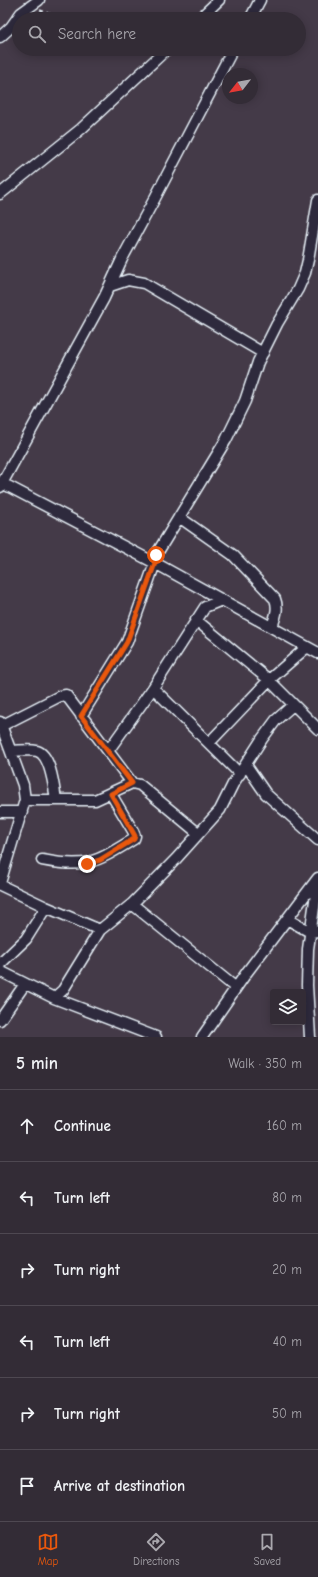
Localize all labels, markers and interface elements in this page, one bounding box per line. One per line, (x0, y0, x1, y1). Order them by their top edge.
search box (12, 12, 306, 56)
icon: search (26, 23, 48, 45)
text: Search here (58, 25, 136, 43)
north arrow (222, 68, 258, 104)
route start (147, 546, 165, 564)
route end (78, 855, 96, 873)
map controls (270, 989, 306, 1025)
button: layers (270, 989, 306, 1025)
text: 5 min (16, 1054, 58, 1073)
text: Walk · 350 m (228, 1056, 302, 1071)
icon: ahead (16, 1115, 38, 1137)
text: Continue (54, 1117, 111, 1135)
text: 160 m (267, 1118, 302, 1133)
icon: left (16, 1187, 38, 1209)
text: Turn left (54, 1189, 110, 1207)
text: 80 m (272, 1190, 302, 1205)
icon: right (16, 1259, 38, 1281)
text: Turn right (54, 1261, 120, 1279)
text: 20 m (272, 1262, 302, 1277)
icon: left (16, 1331, 38, 1353)
text: Turn left (54, 1333, 110, 1351)
text: 40 m (273, 1334, 302, 1349)
icon: right (16, 1403, 38, 1425)
text: Turn right (54, 1405, 120, 1423)
text: 50 m (272, 1406, 302, 1421)
icon: arrive (16, 1475, 38, 1497)
text: Arrive at destination (54, 1477, 185, 1495)
tab: Map (37, 1531, 59, 1568)
tab: Directions (133, 1531, 180, 1568)
tab: Saved (254, 1531, 281, 1568)

